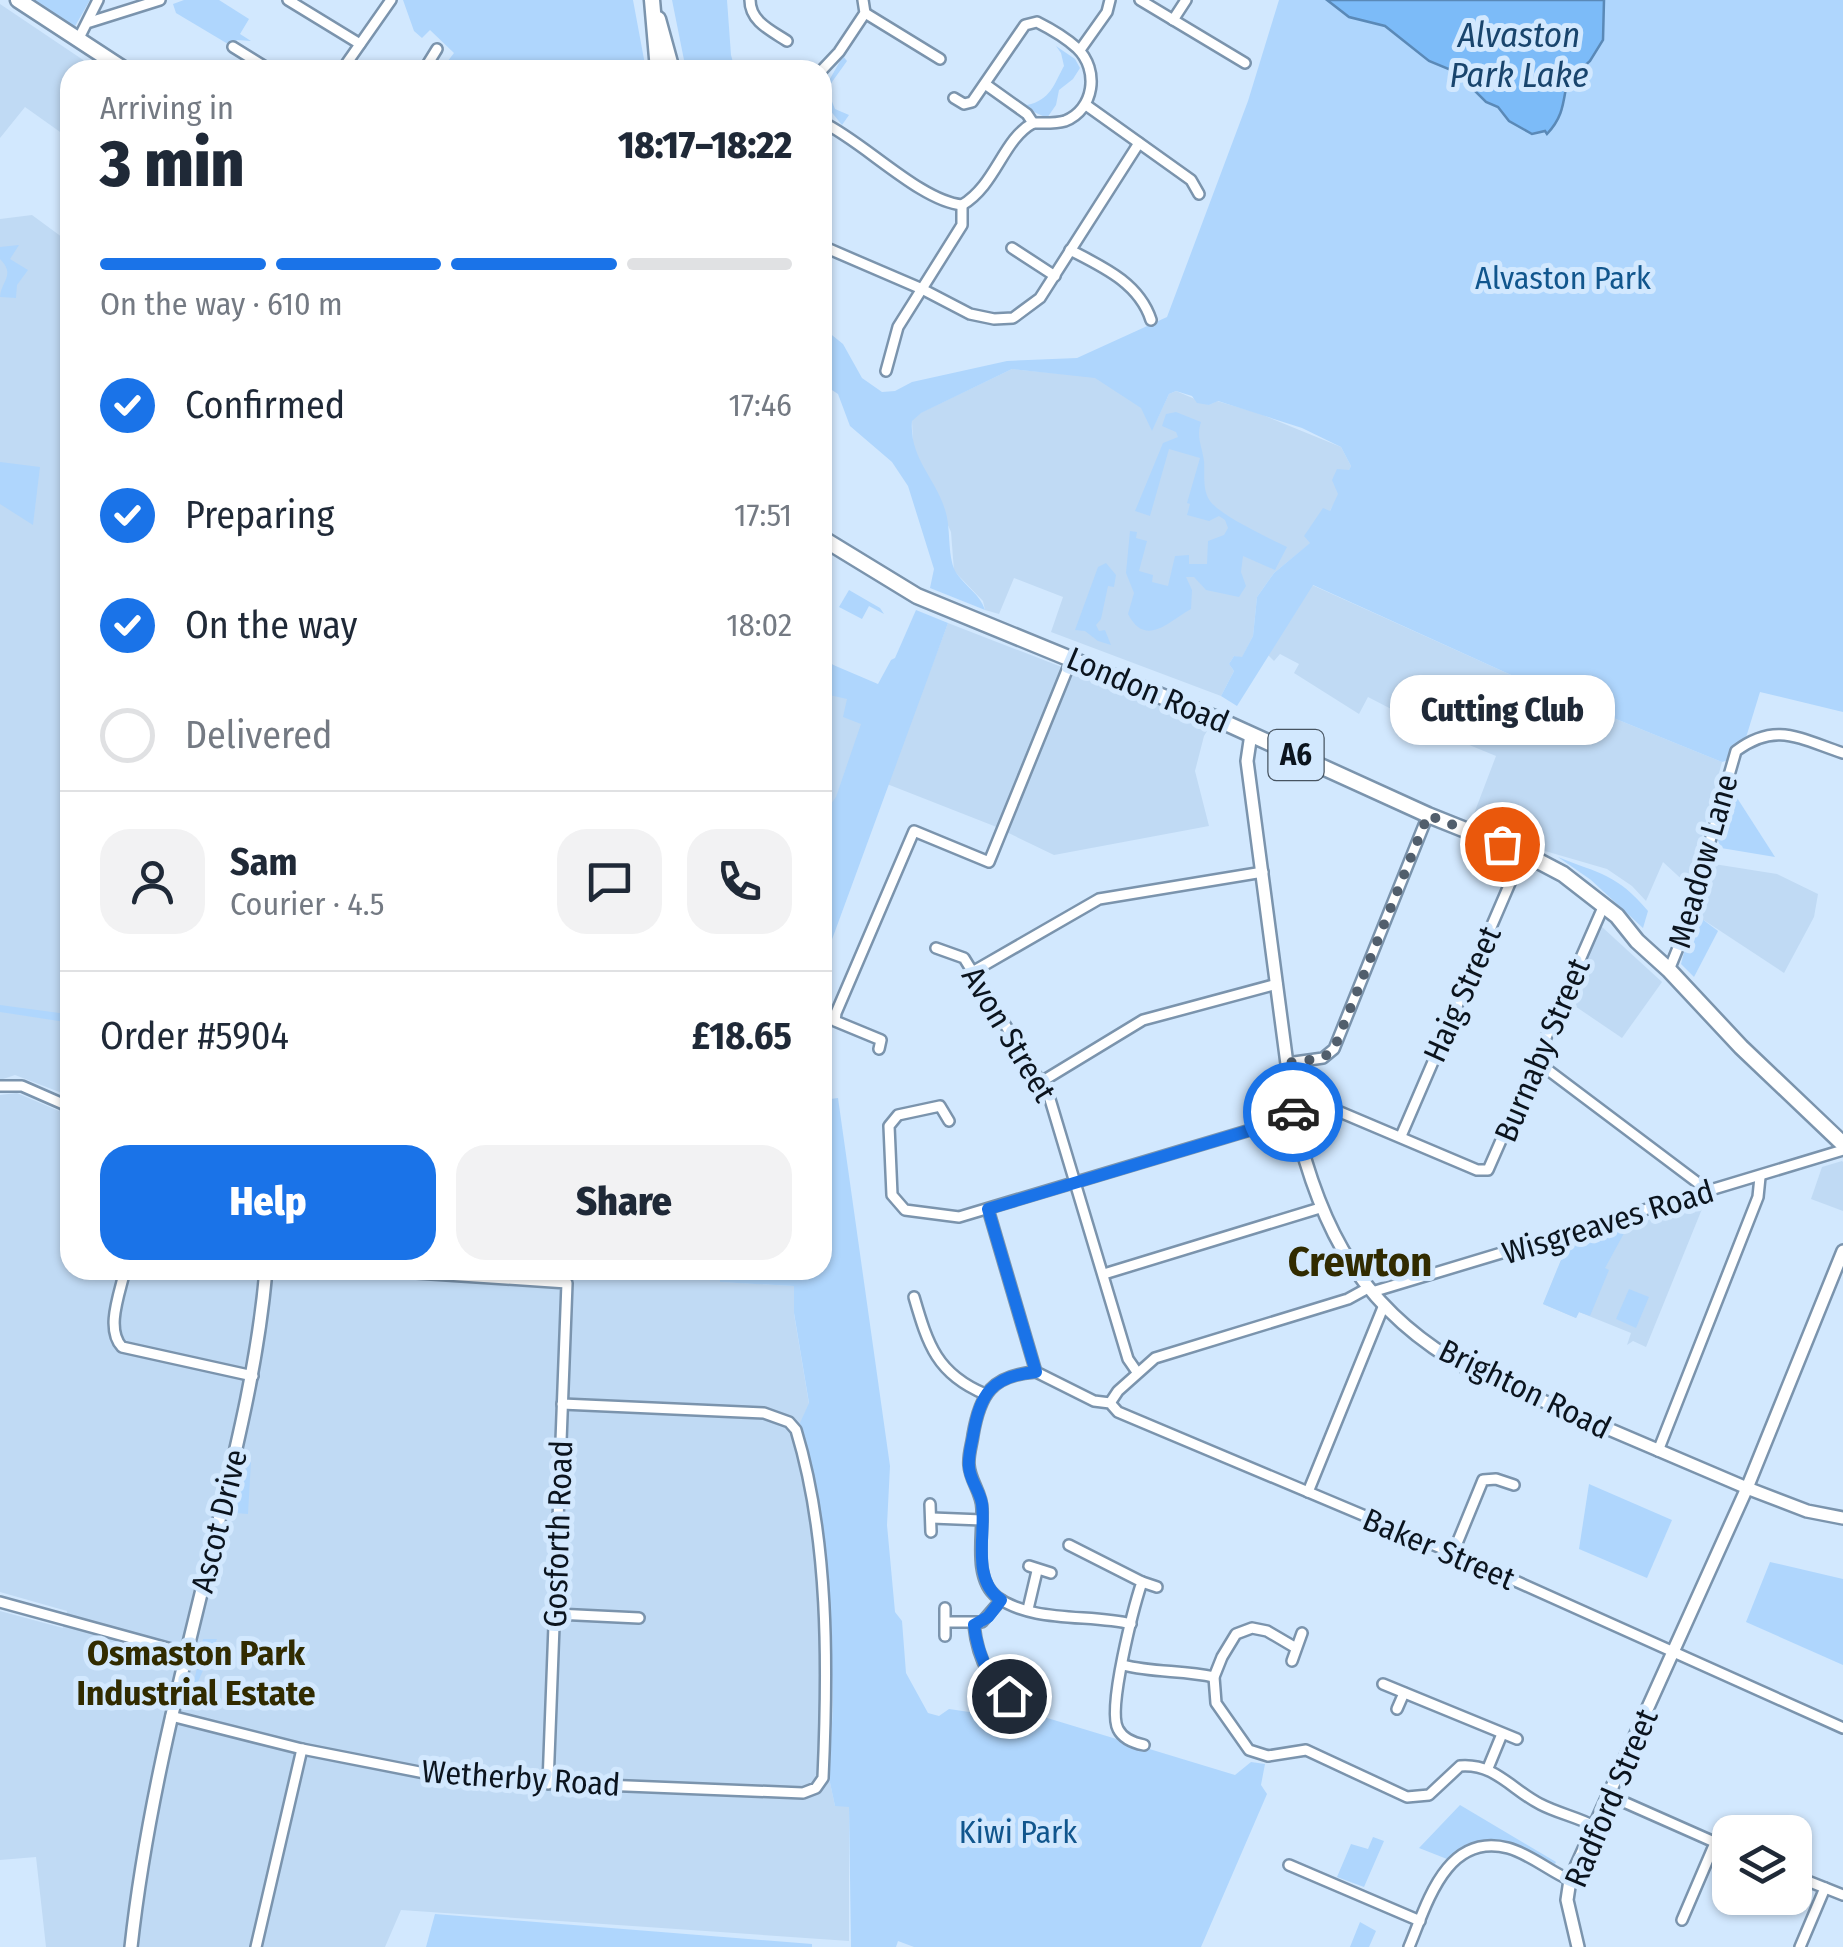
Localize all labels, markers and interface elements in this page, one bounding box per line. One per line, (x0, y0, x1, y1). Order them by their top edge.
water label: Alvaston Park Lake (1449, 14, 1589, 96)
text: Arriving in (100, 89, 234, 127)
text: 18:17–18:22 (618, 122, 792, 168)
text: 3 min (100, 125, 245, 203)
park label: Alvaston Park (1475, 259, 1651, 297)
text: On the way · 610 m (100, 285, 343, 323)
icon: check (100, 378, 155, 433)
text: Confirmed (185, 382, 345, 428)
text: 17:46 (729, 386, 792, 424)
icon: check (100, 488, 155, 543)
text: Preparing (185, 492, 334, 538)
text: 17:51 (734, 496, 792, 534)
icon: check (100, 598, 155, 653)
text: On the way (185, 602, 357, 648)
text: 18:02 (726, 606, 792, 644)
street label: London Road (1061, 639, 1235, 741)
callout: Cutting Club (1390, 674, 1614, 744)
text: Cutting Club (1421, 691, 1584, 729)
text: Delivered (185, 712, 332, 758)
road number: A6 (1268, 730, 1324, 780)
street label: Meadow Lane (1660, 770, 1746, 952)
pin (1460, 802, 1545, 887)
icon: bag (1475, 817, 1530, 872)
button: person (100, 829, 205, 934)
button: chat (557, 829, 662, 934)
button: phone (687, 829, 792, 934)
text: Sam (230, 839, 298, 885)
text: Courier · 4.5 (230, 885, 385, 923)
street label: Haig Street (1415, 920, 1509, 1068)
street label: Burnaby Street (1486, 952, 1598, 1147)
street label: Avon Street (954, 960, 1064, 1109)
text: Order #5904 (100, 1013, 289, 1059)
text: £18.65 (692, 1013, 792, 1059)
courier (1243, 1062, 1343, 1162)
icon: car (1266, 1085, 1321, 1140)
button: Help (100, 1145, 436, 1260)
button: Share (456, 1145, 792, 1260)
street label: Wisgreaves Road (1498, 1172, 1718, 1272)
district label: Crewton (1288, 1237, 1432, 1287)
street label: Brighton Road (1433, 1331, 1617, 1447)
street label: Gosforth Road (536, 1440, 580, 1628)
street label: Ascot Drive (183, 1445, 255, 1597)
street label: Baker Street (1357, 1500, 1521, 1598)
district label: Osmaston Park Industrial Estate (77, 1632, 315, 1714)
pin (967, 1654, 1052, 1739)
icon: home (982, 1669, 1037, 1724)
street label: Radford Street (1556, 1703, 1666, 1893)
street label: Wetherby Road (421, 1752, 621, 1804)
park label: Kiwi Park (959, 1813, 1077, 1851)
map controls (1712, 1815, 1812, 1915)
button: layers (1712, 1815, 1812, 1915)

